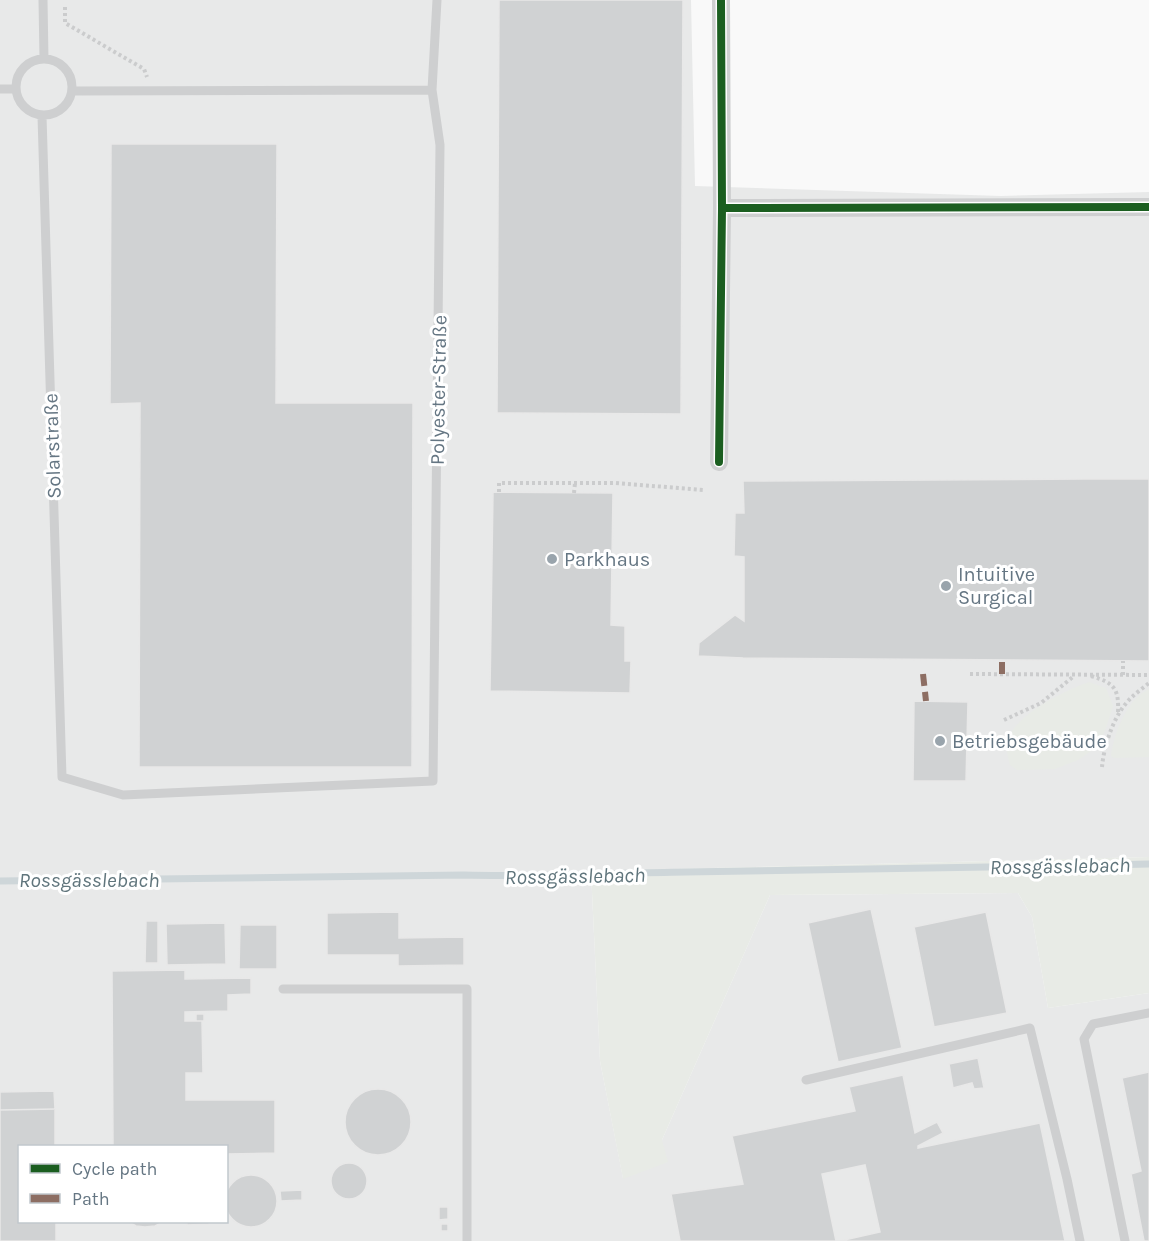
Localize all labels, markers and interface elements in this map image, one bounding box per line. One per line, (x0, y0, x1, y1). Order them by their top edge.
street label: Polyester-Straße (426, 315, 451, 465)
street label: Solarstraße (39, 393, 66, 499)
place label: Parkhaus (564, 548, 650, 571)
marker: Parkhaus (545, 552, 559, 566)
place label: Intuitive Surgical (958, 563, 1035, 609)
marker: Intuitive Surgical (939, 579, 953, 593)
place label: Betriebsgebäude (952, 730, 1107, 753)
marker: Betriebsgebäude (933, 734, 947, 748)
water label: Rossgässlebach (989, 853, 1131, 879)
water label: Rossgässlebach (504, 863, 646, 889)
water label: Rossgässlebach (19, 868, 159, 892)
legend (18, 1145, 228, 1223)
text: Cycle path (72, 1158, 157, 1180)
text: Path (72, 1188, 110, 1210)

